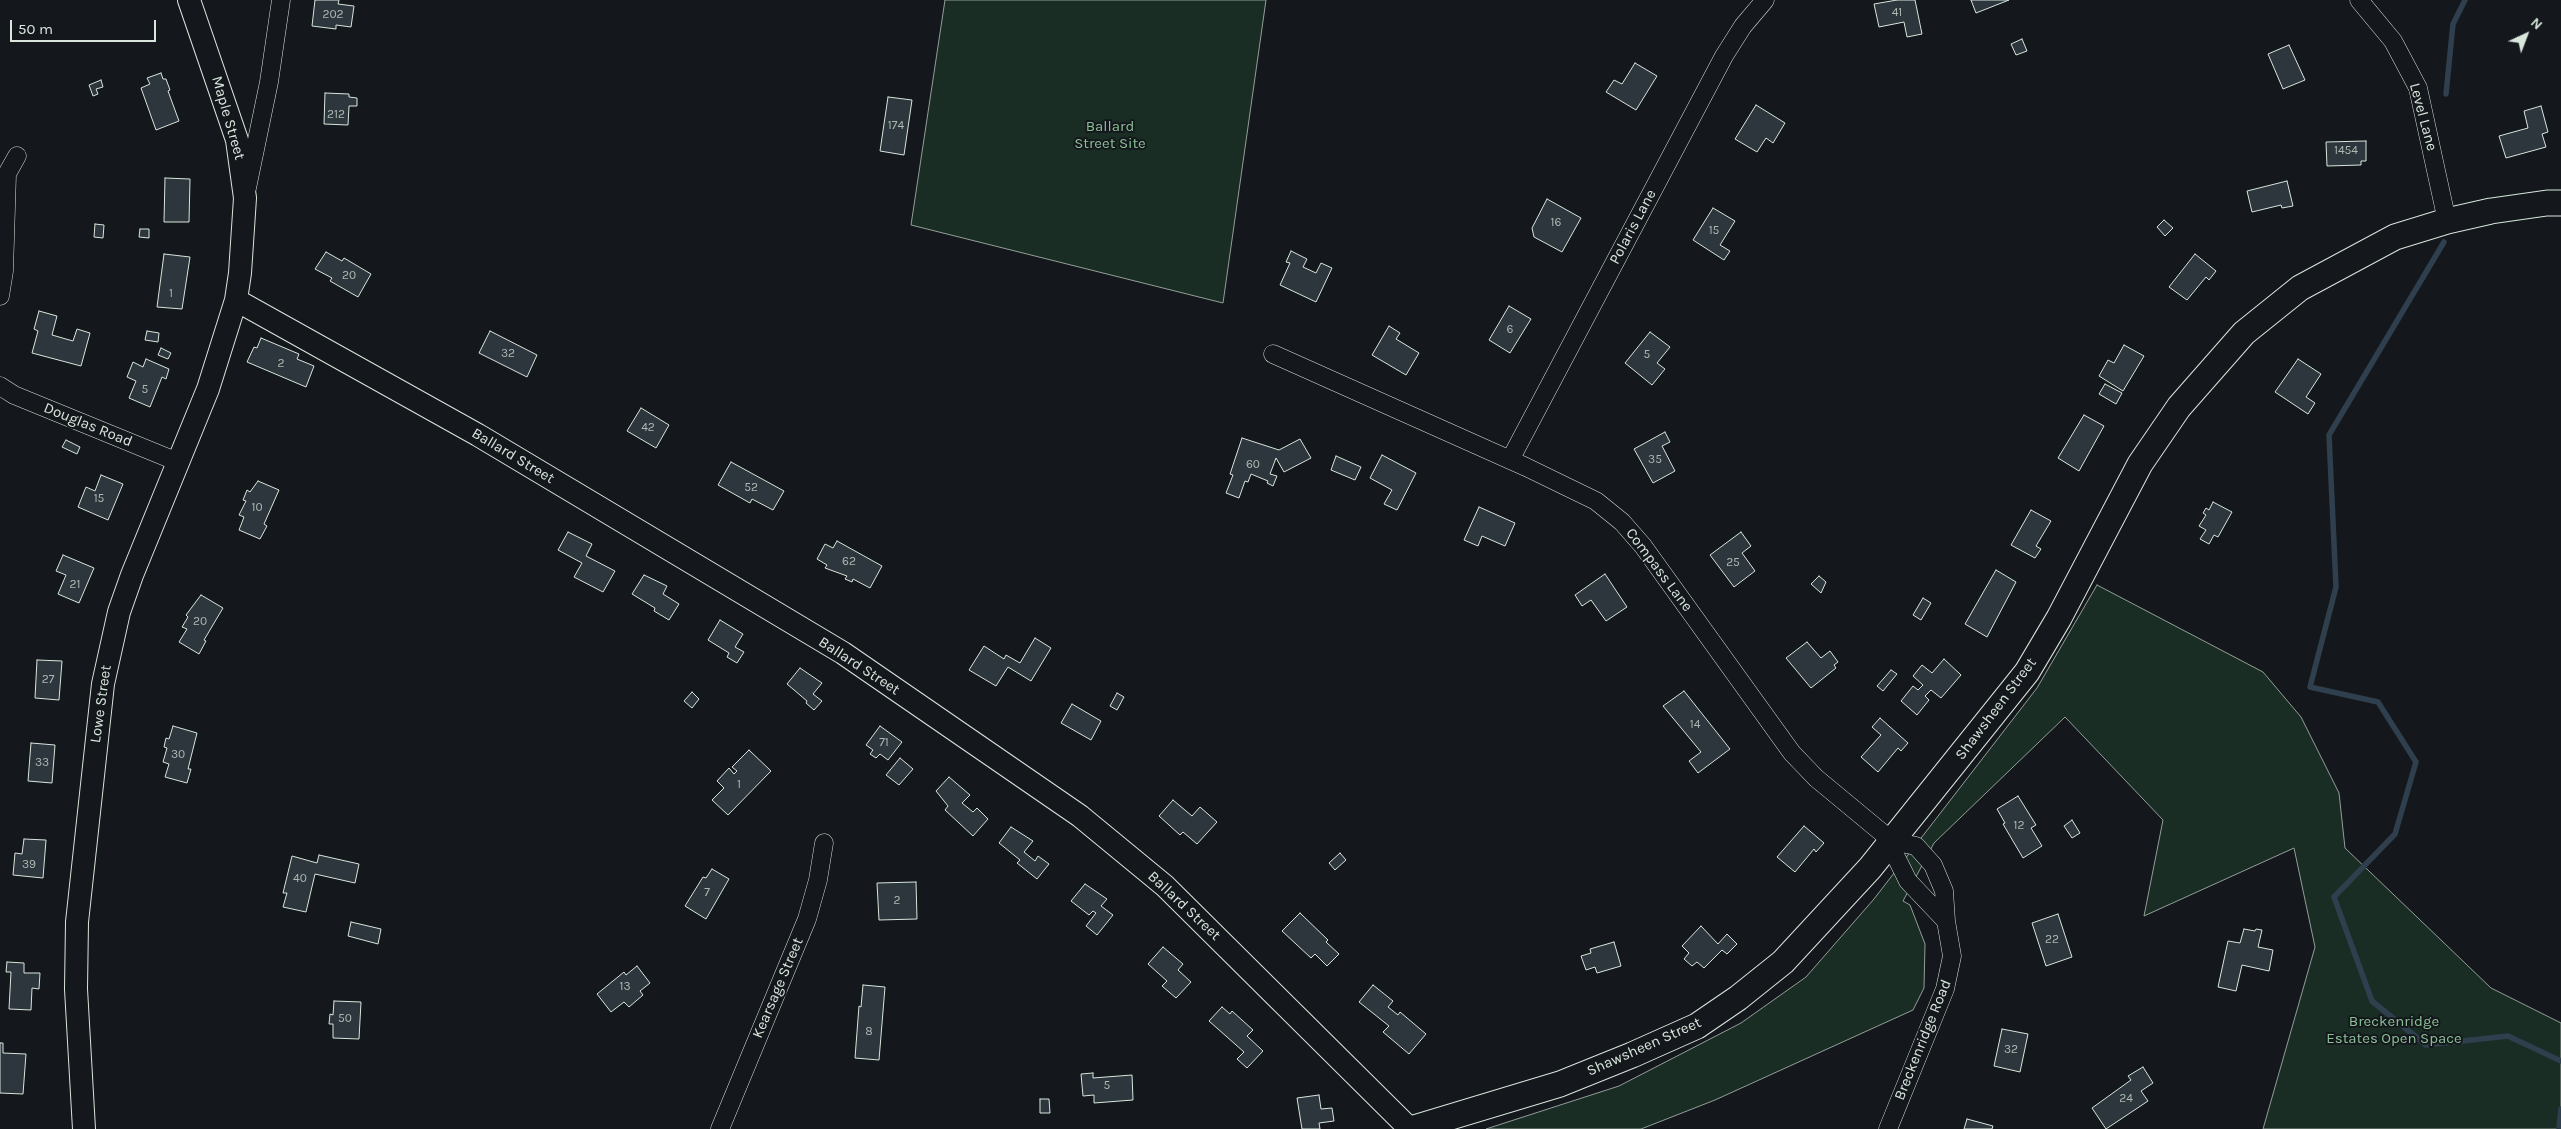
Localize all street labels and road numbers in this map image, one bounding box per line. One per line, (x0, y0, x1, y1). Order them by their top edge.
street label: Maple Street (207, 74, 249, 162)
street label: Level Lane (2405, 81, 2441, 153)
street label: Polaris Lane (1606, 186, 1660, 268)
street label: Douglas Road (41, 399, 135, 451)
street label: Ballard Street (468, 424, 558, 488)
street label: Compass Lane (1622, 525, 1696, 615)
street label: Ballard Street (815, 633, 903, 699)
street label: Shawsheen Street (1952, 654, 2040, 764)
street label: Lowe Street (87, 664, 115, 744)
street label: Ballard Street (1144, 868, 1224, 944)
street label: Kearsage Street (749, 935, 807, 1041)
street label: Breckenridge Road (1891, 977, 1955, 1103)
street label: Shawsheen Street (1584, 1014, 1704, 1080)

